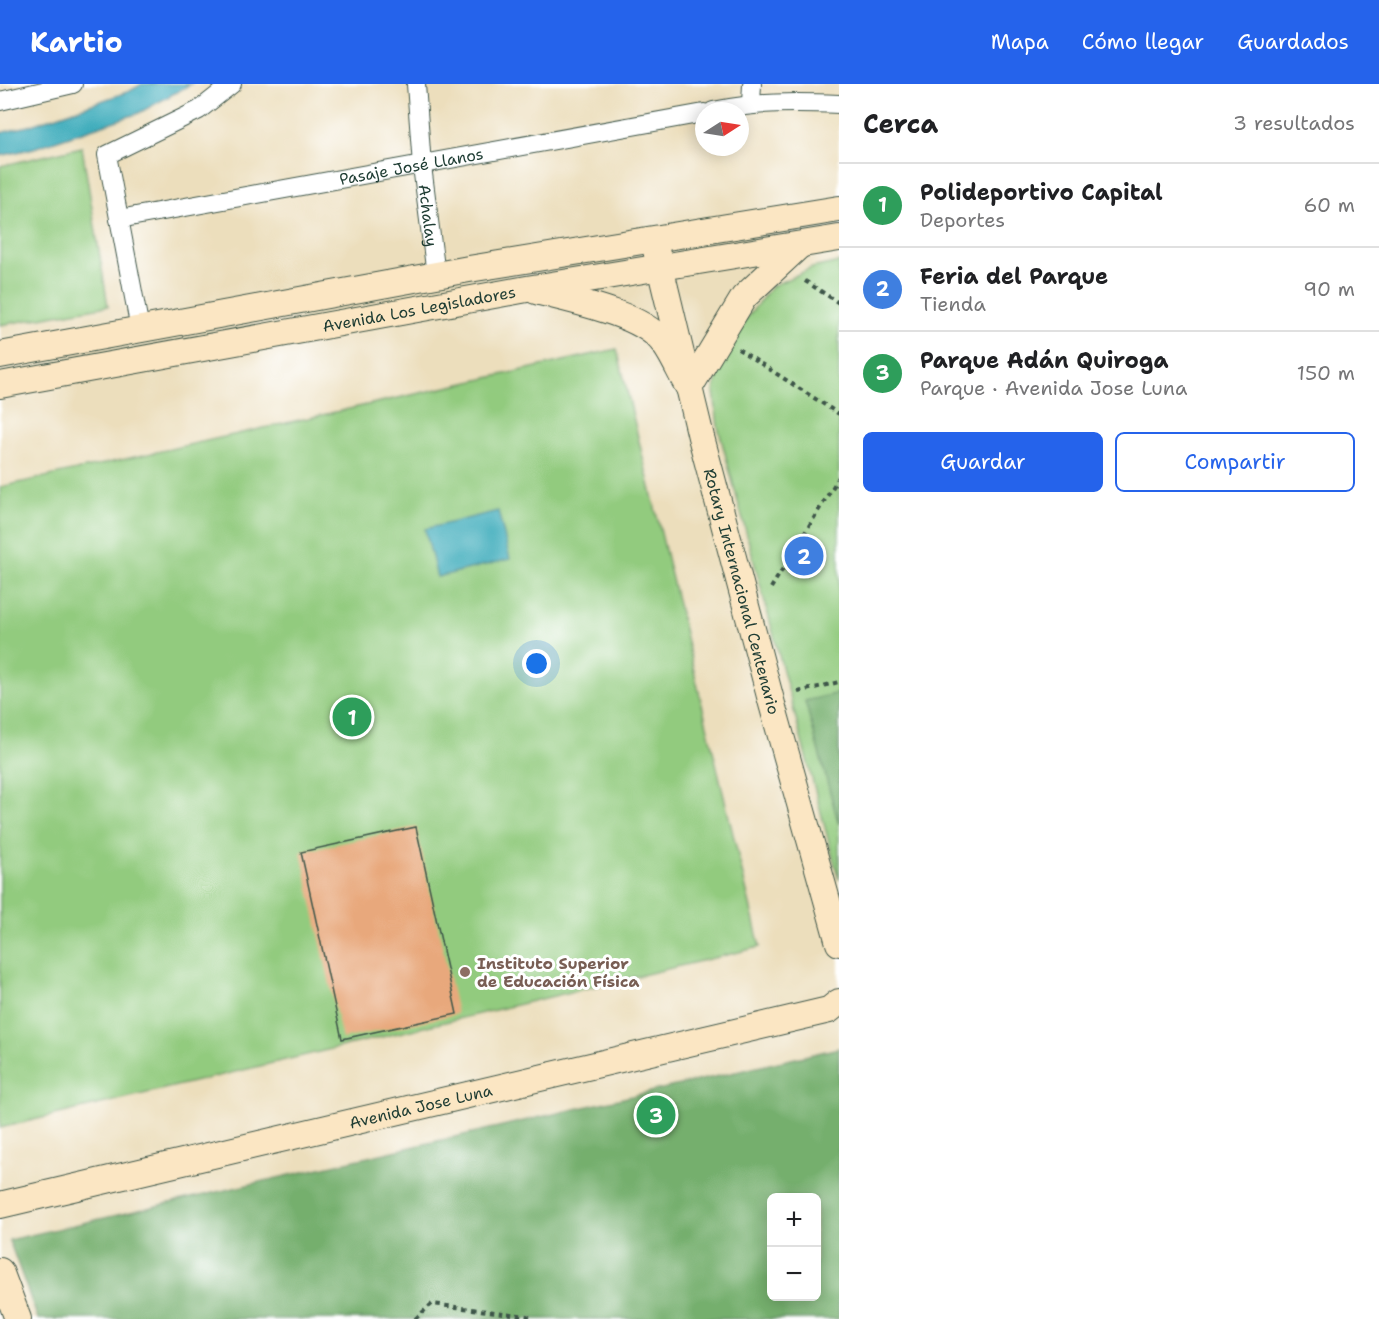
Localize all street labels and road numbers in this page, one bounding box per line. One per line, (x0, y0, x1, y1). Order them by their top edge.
street label: Pasaje José Llanos (338, 143, 485, 190)
street label: Achalay (413, 183, 442, 248)
street label: Avenida Los Legisladores (321, 281, 517, 337)
street label: Rotary Internacional Centenario (699, 466, 784, 717)
street label: Avenida Jose Luna (347, 1080, 494, 1134)

